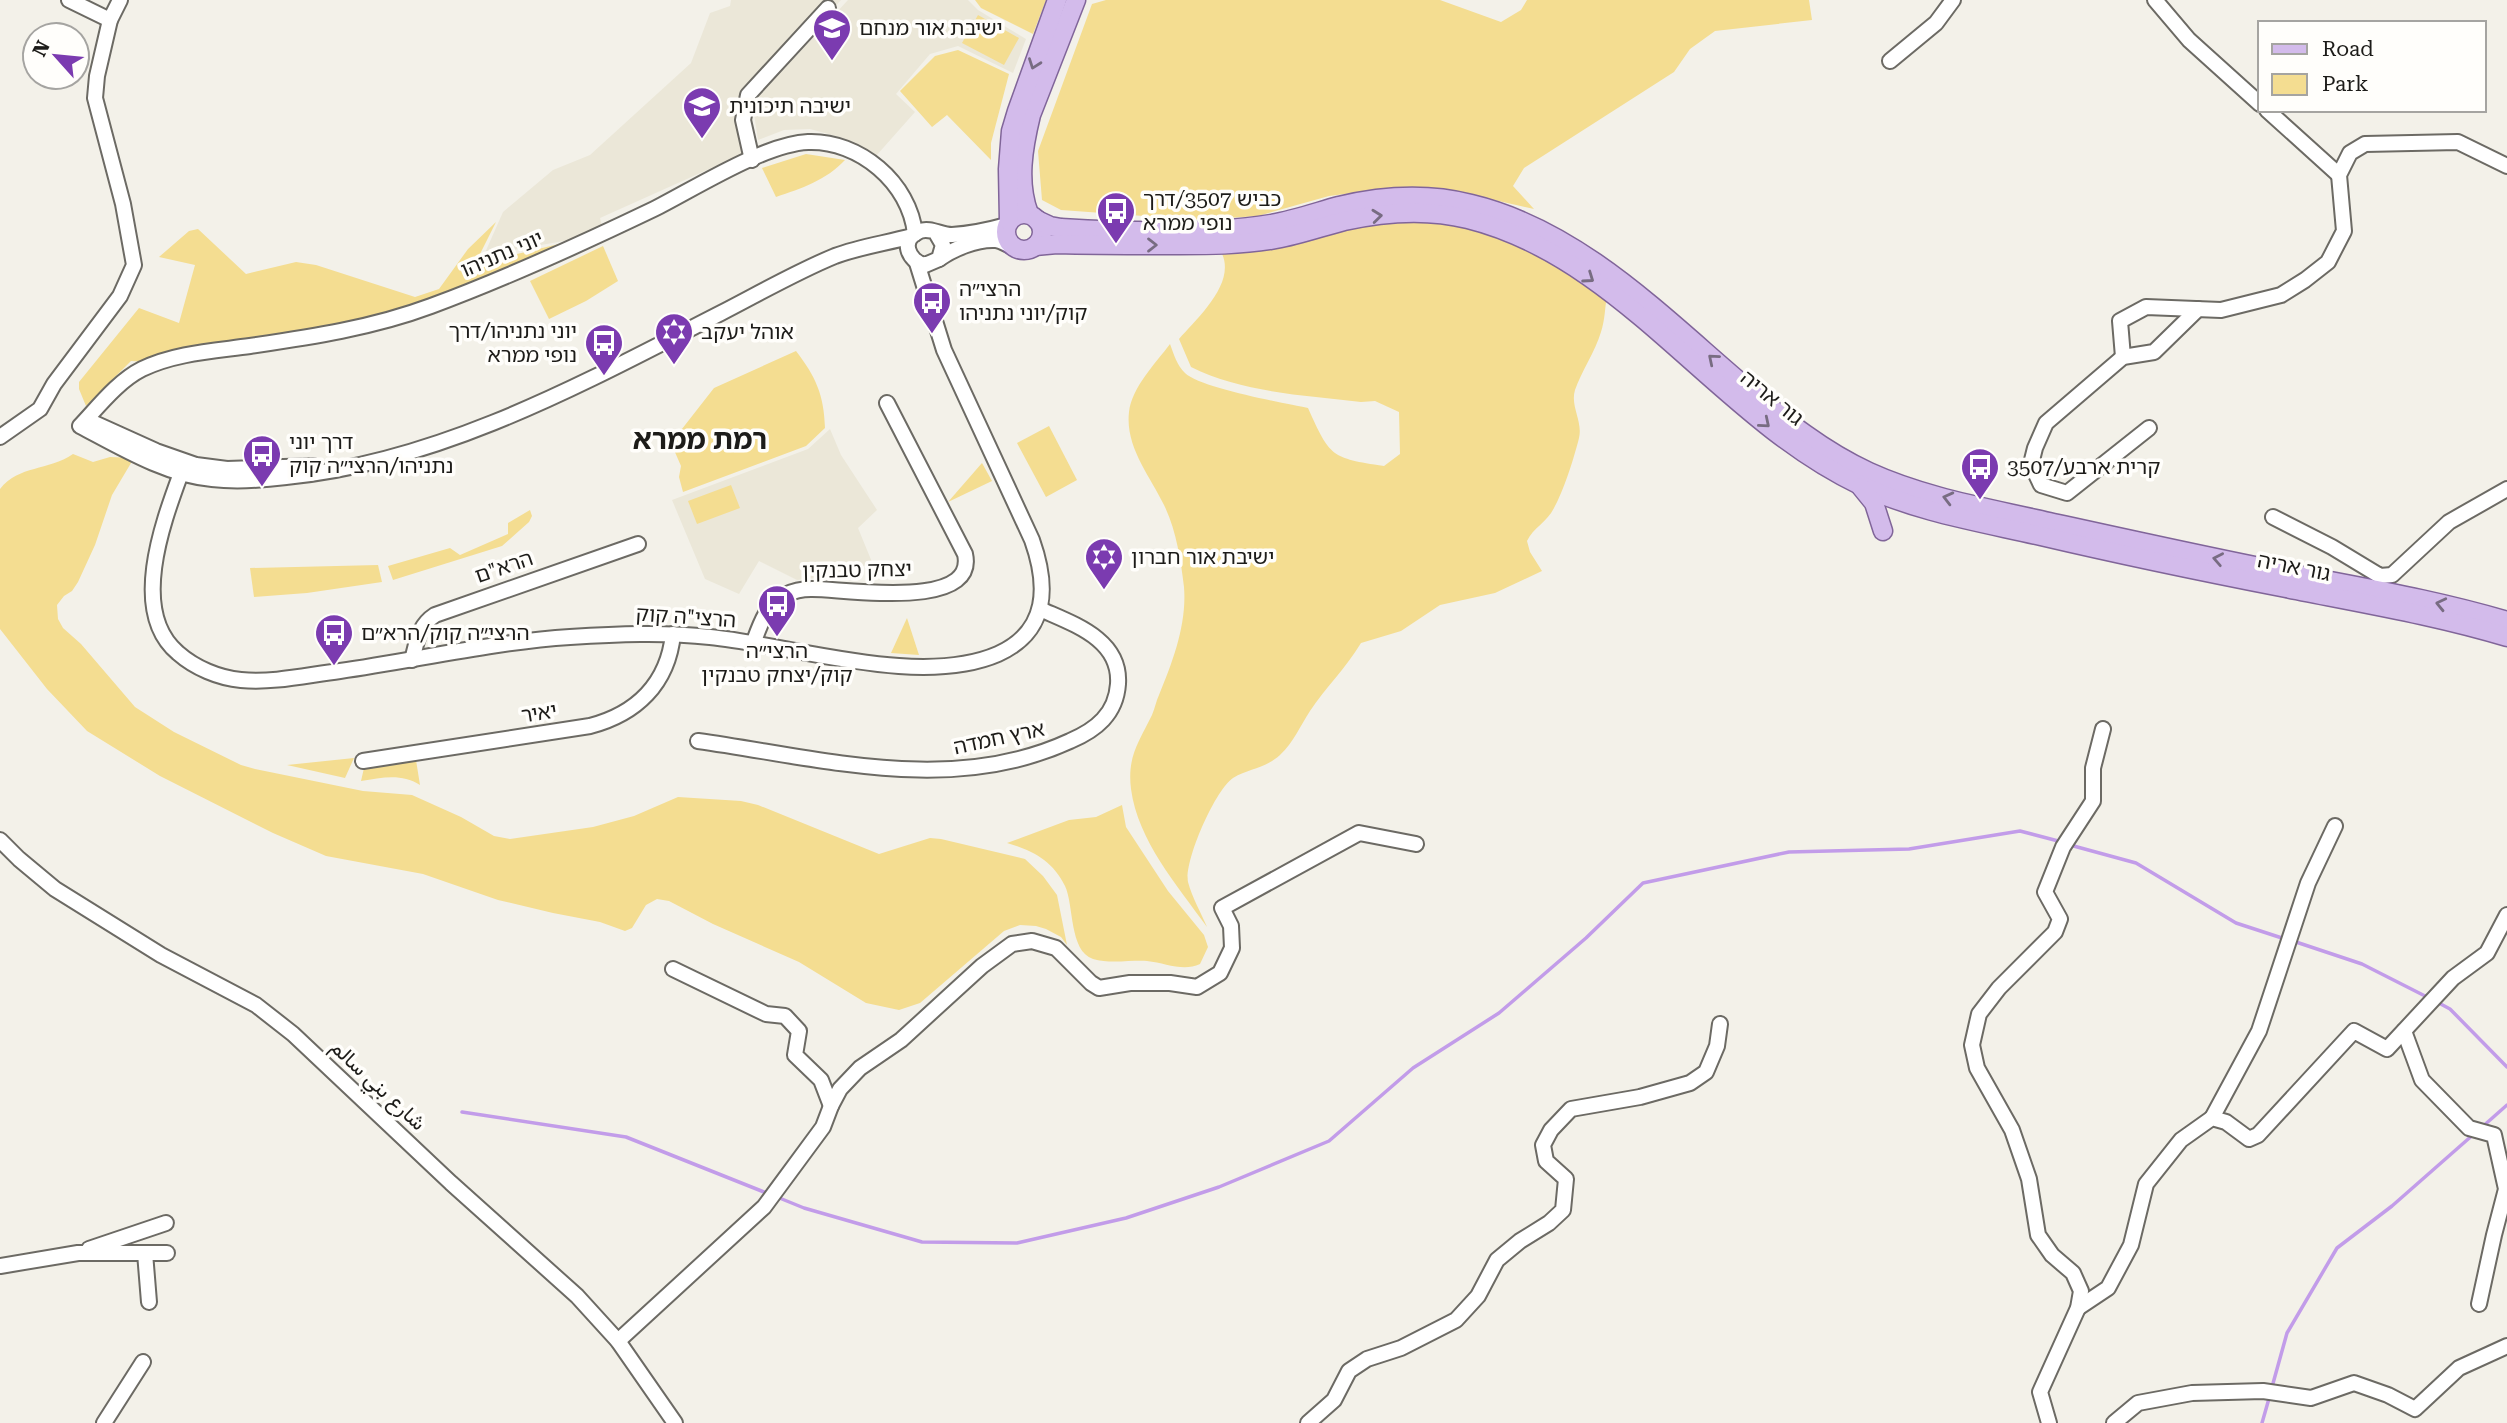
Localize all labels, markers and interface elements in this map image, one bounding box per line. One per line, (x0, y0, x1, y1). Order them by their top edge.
school or university icon: ישיבת אור מנחם (811, 7, 853, 62)
place label: ישיבת אור מנחם (859, 16, 1003, 40)
north arrow (21, 21, 91, 91)
legend (2258, 21, 2486, 112)
text: N (28, 36, 55, 60)
text: Road (2322, 37, 2374, 61)
one-way arrow (1028, 58, 1042, 70)
text: Park (2322, 72, 2368, 96)
school or university icon: ישיבה תיכונית (681, 85, 723, 140)
place label: ישיבה תיכונית (729, 94, 851, 118)
place label: כביש 3507/דרך נופי ממרא (1143, 187, 1281, 235)
bus stop icon: כביש 3507/דרך נופי ממרא (1095, 190, 1137, 245)
one-way arrow (1371, 208, 1382, 223)
street label: יוני נתניהו (457, 226, 547, 282)
one-way arrow (1147, 237, 1158, 253)
one-way arrow (1581, 270, 1594, 282)
place label: הרצי״ה קוק/יוני נתניהו (959, 277, 1087, 325)
bus stop icon: הרצי״ה קוק/יוני נתניהו (911, 280, 953, 335)
synagogue icon: אוהל יעקב (653, 311, 695, 366)
place label: יוני נתניהו/דרך נופי ממרא (448, 319, 577, 367)
place label: אוהל יעקב (701, 320, 794, 344)
bus stop icon: יוני נתניהו/דרך נופי ממרא (583, 322, 625, 377)
one-way arrow (1709, 355, 1722, 367)
street label: גור אריה (1736, 366, 1808, 431)
one-way arrow (1756, 415, 1769, 427)
district label: רמת ממרא (633, 423, 767, 456)
place label: דרך יוני נתניהו/הרצי״ה קוק (289, 430, 454, 478)
bus stop icon: דרך יוני נתניהו/הרצי״ה קוק (241, 433, 283, 488)
bus stop icon: קרית ארבע/3507 (1959, 446, 2001, 501)
place label: קרית ארבע/3507 (2007, 455, 2160, 479)
one-way arrow (1942, 492, 1954, 506)
synagogue icon: ישיבת אור חברון (1083, 536, 1125, 591)
place label: ישיבת אור חברון (1131, 545, 1274, 569)
street label: הרא"ם (472, 546, 536, 588)
street label: גור אריה (2256, 548, 2332, 586)
one-way arrow (2212, 552, 2224, 567)
street label: יצחק טבנקין (802, 557, 912, 583)
bus stop icon: הרצי״ה קוק/יצחק טבנקין (756, 583, 798, 638)
one-way arrow (2435, 597, 2447, 612)
street label: הרצי"ה קוק (635, 602, 737, 632)
bus stop icon: הרצי״ה קוק/הרא״ם (313, 612, 355, 667)
place label: הרצי״ה קוק/הרא״ם (361, 621, 530, 645)
place label: הרצי״ה קוק/יצחק טבנקין (701, 639, 853, 687)
street label: יאיר (519, 698, 559, 728)
street label: ארץ חמדה (951, 717, 1047, 759)
street label: شارع بني سالم (322, 1035, 430, 1139)

